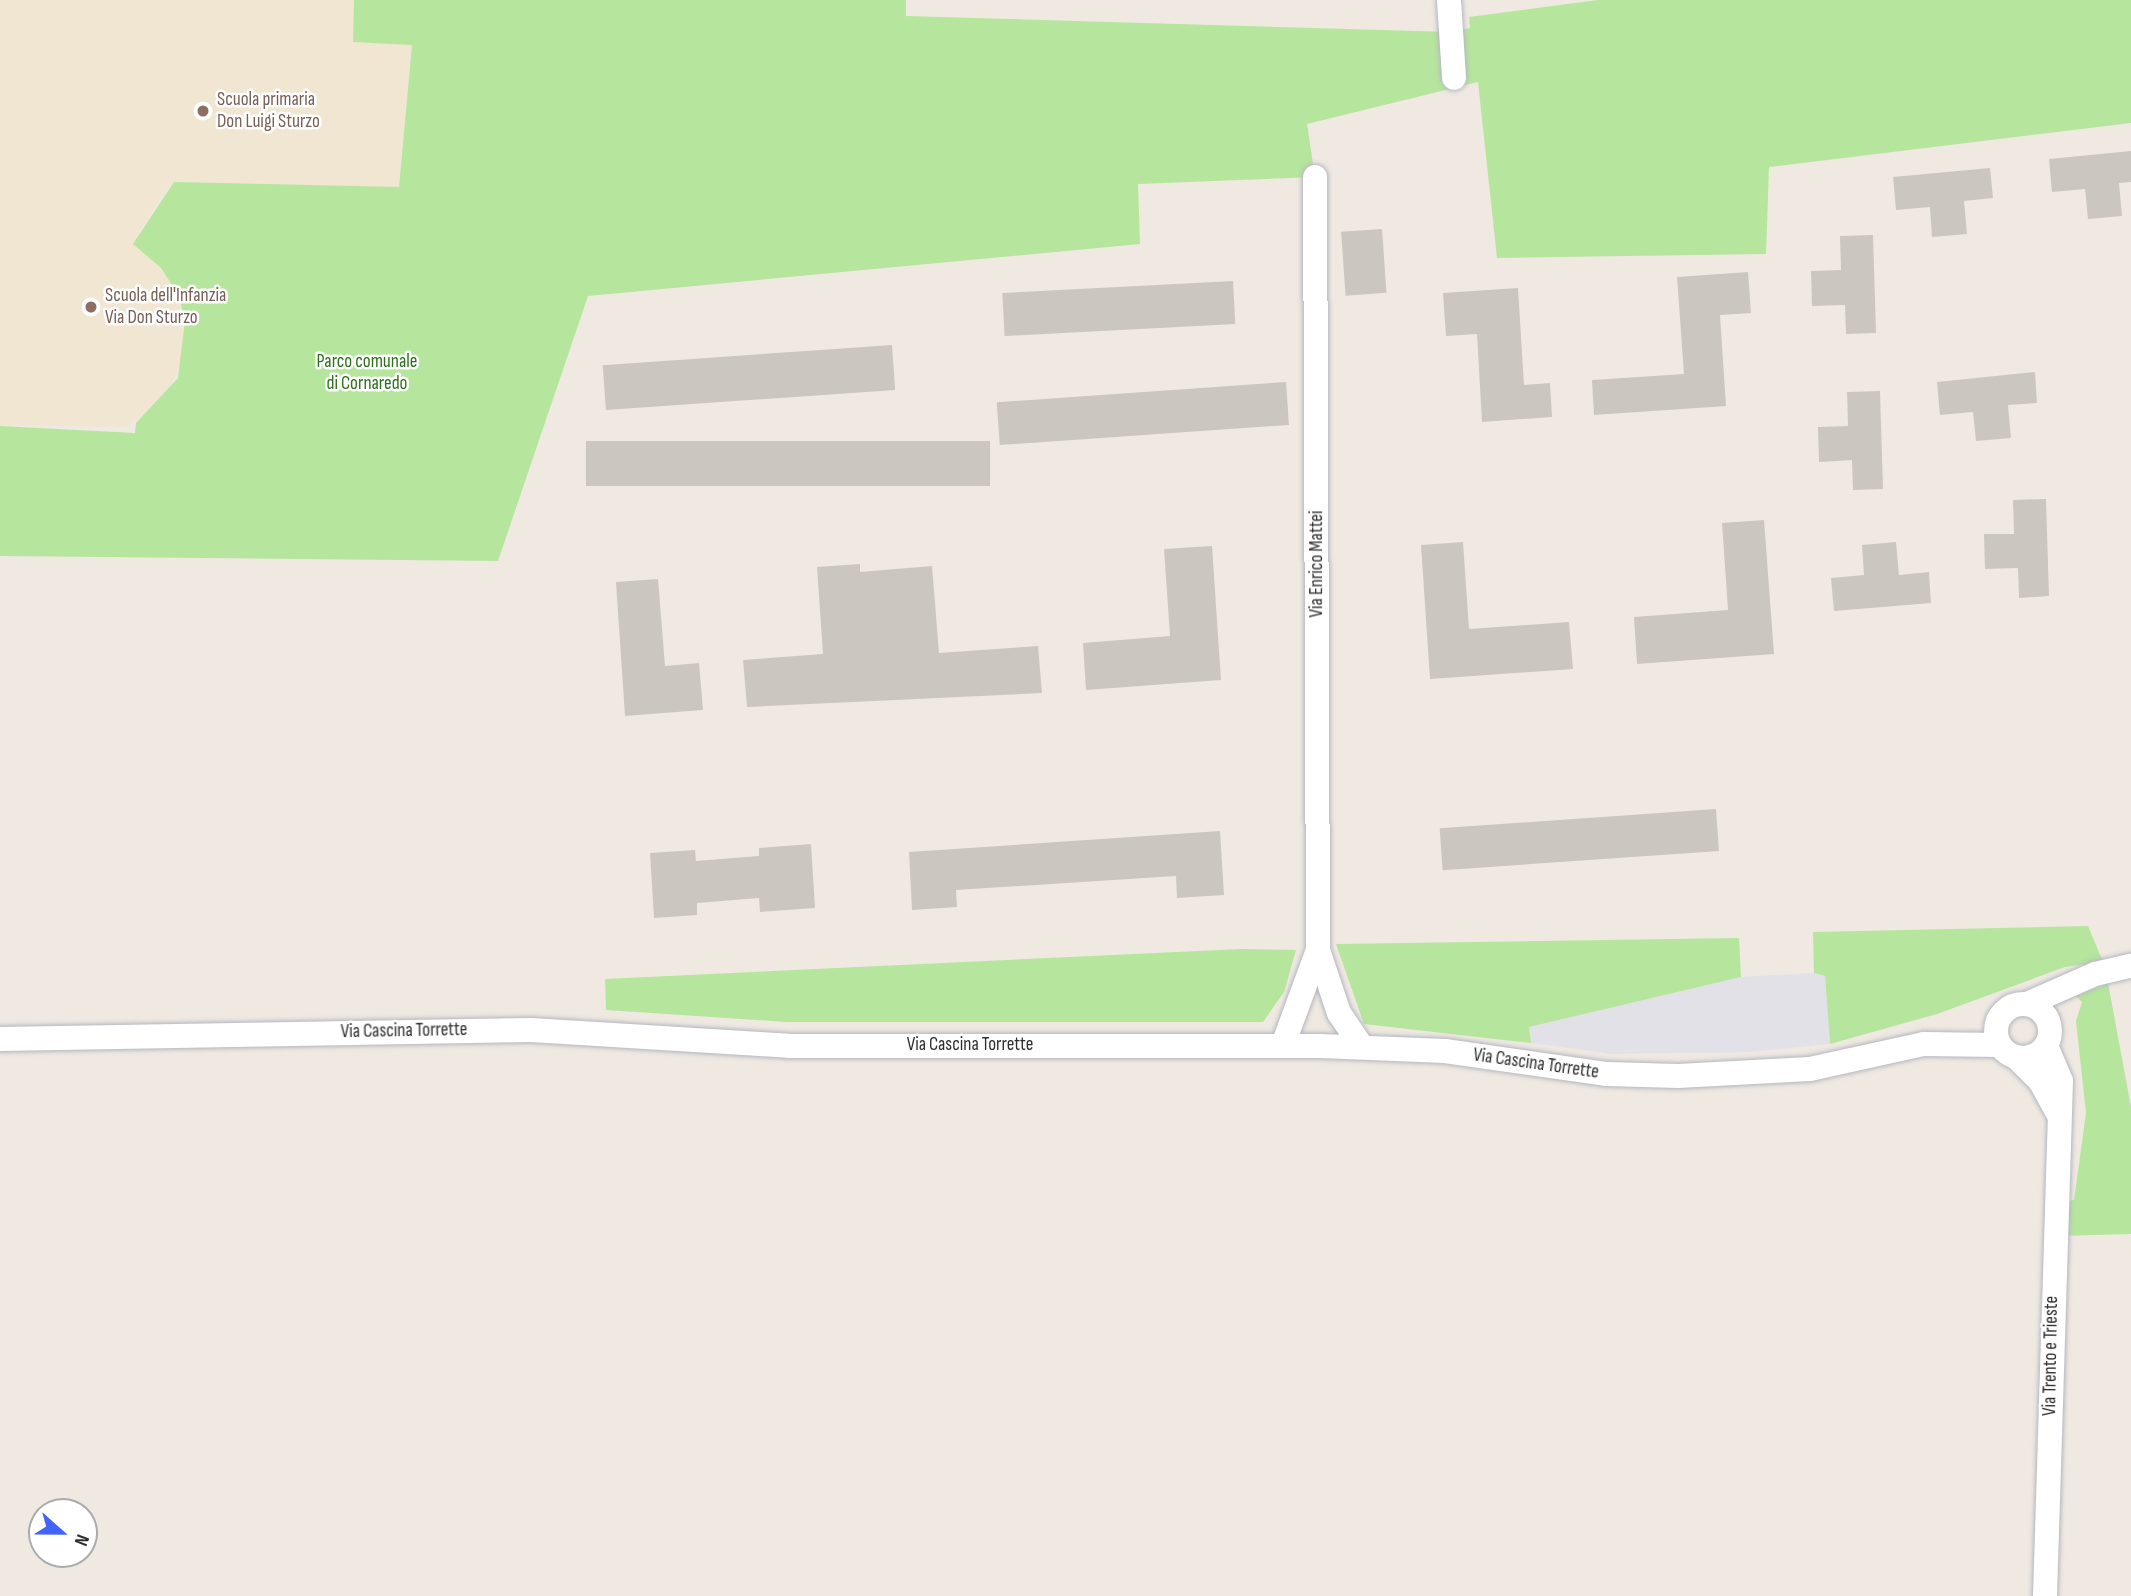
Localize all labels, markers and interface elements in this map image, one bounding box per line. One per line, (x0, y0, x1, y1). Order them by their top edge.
place label: Scuola primaria Don Luigi Sturzo (217, 89, 320, 133)
marker: Scuola primaria Don Luigi Sturzo (195, 103, 211, 119)
place label: Scuola dell'Infanzia Via Don Sturzo (105, 285, 226, 329)
marker: Scuola dell'Infanzia Via Don Sturzo (83, 299, 99, 315)
park label: Parco comunale di Cornaredo (317, 351, 417, 395)
street label: Via Enrico Mattei (1306, 511, 1328, 617)
street label: Via Cascina Torrette (340, 1018, 468, 1044)
street label: Via Cascina Torrette (907, 1034, 1033, 1056)
street label: Via Cascina Torrette (1472, 1044, 1600, 1084)
street label: Via Trento e Trieste (2039, 1296, 2063, 1416)
north arrow (28, 1498, 98, 1568)
text: N (69, 1531, 94, 1549)

